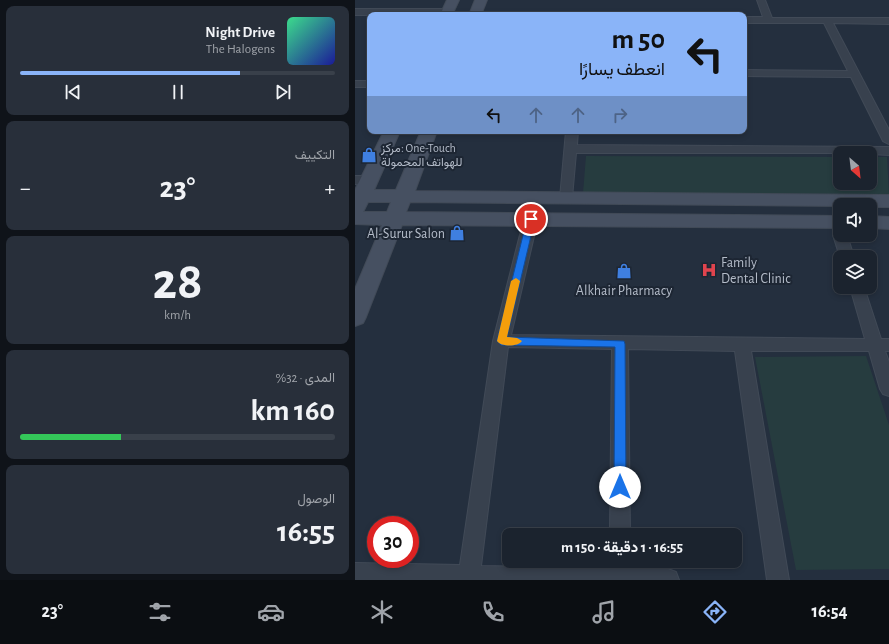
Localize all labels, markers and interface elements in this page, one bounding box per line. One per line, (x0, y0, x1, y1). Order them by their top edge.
text: Night Drive (205, 25, 275, 40)
text: 50 m (611, 26, 665, 54)
icon: left (679, 28, 731, 80)
text: The Halogens (206, 43, 275, 56)
text: انعطف يسارًا (579, 61, 665, 79)
icon: previous (62, 81, 84, 103)
icon: pause (167, 81, 189, 103)
icon: next (272, 81, 294, 103)
icon: left (483, 104, 505, 126)
icon: ahead (525, 104, 547, 126)
icon: ahead (567, 104, 589, 126)
icon: right (609, 104, 631, 126)
place label: مركز: One-Touch للهواتف المحمولة (380, 142, 462, 170)
shop icon: مركز: One-Touch للهواتف المحمولة (360, 146, 378, 164)
north arrow (833, 146, 877, 190)
map controls (833, 146, 877, 294)
text: التكييف (295, 149, 335, 162)
text: 23° (160, 173, 195, 203)
text: − (20, 177, 31, 199)
text: + (324, 177, 335, 199)
button: sound (833, 198, 877, 242)
pin (514, 202, 548, 236)
icon: arrive (520, 208, 542, 230)
shop icon: Al-Surur Salon (448, 224, 466, 242)
place label: Al-Surur Salon (367, 227, 445, 241)
button: layers (833, 250, 877, 294)
text: 28 (152, 256, 203, 308)
place label: Family Dental Clinic (721, 256, 791, 286)
hospital icon: Family Dental Clinic (700, 261, 718, 279)
shop icon: Alkhair Pharmacy (615, 262, 633, 280)
place label: Alkhair Pharmacy (576, 284, 672, 298)
text: km/h (164, 309, 191, 322)
text: المدى · 32% (275, 372, 335, 385)
text: 160 km (250, 396, 335, 426)
position arrow (599, 466, 641, 508)
text: الوصول (297, 493, 335, 506)
speed limit sign: 30 (367, 516, 419, 568)
text: 16:55 (277, 517, 335, 547)
text: 16:55 · 1 دقيقة · 150 m (561, 540, 683, 555)
icon: filters (146, 598, 174, 626)
icon: car (257, 598, 285, 626)
icon: climate (368, 598, 396, 626)
icon: phone (479, 598, 507, 626)
icon: music (590, 598, 618, 626)
icon: directions (701, 598, 729, 626)
text: 23° (42, 603, 63, 621)
text: 16:54 (811, 603, 848, 621)

